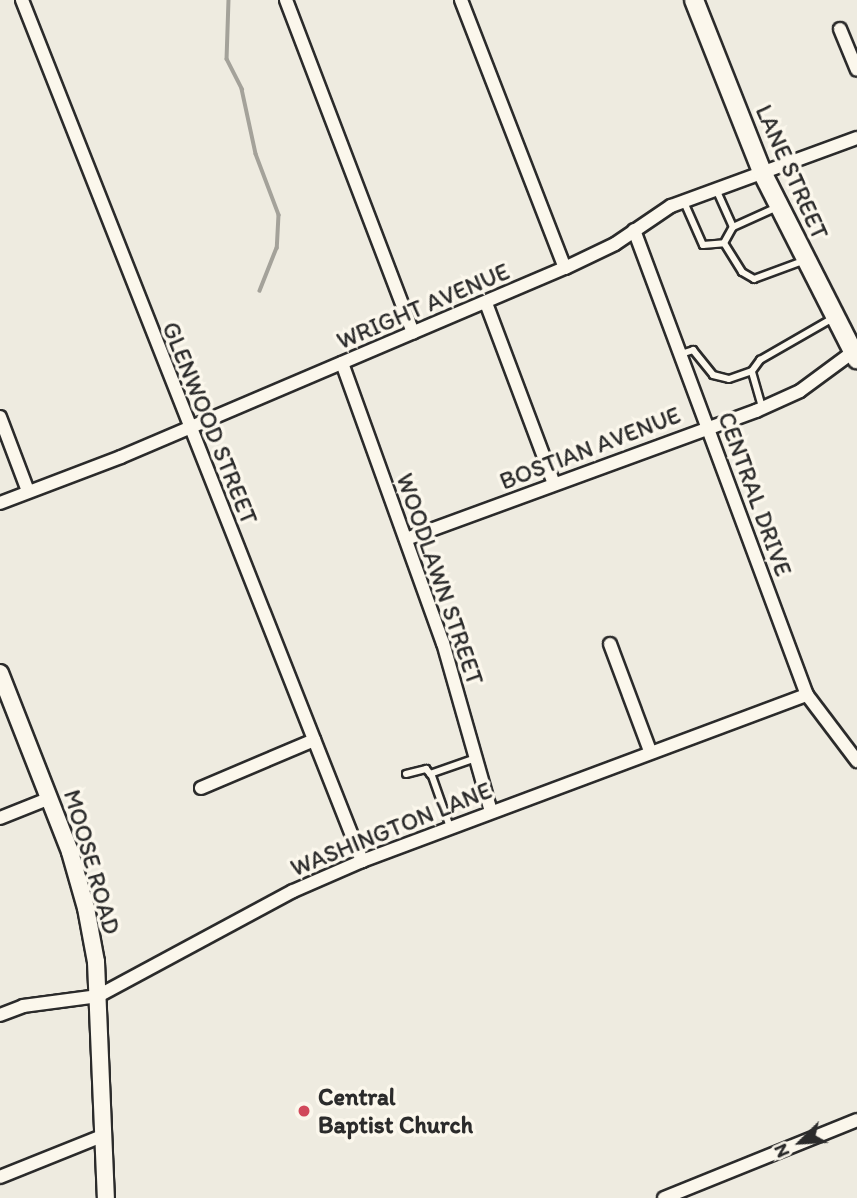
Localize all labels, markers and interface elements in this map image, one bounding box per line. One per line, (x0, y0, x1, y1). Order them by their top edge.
street label: LANE STREET (749, 100, 835, 244)
street label: WRIGHT AVENUE (333, 257, 513, 355)
street label: GLENWOOD STREET (156, 318, 264, 528)
street label: BOSTIAN AVENUE (496, 400, 684, 496)
street label: CENTRAL DRIVE (712, 408, 798, 580)
street label: WOODLAWN STREET (390, 469, 490, 689)
street label: WASHINGTON LANE (286, 776, 496, 882)
street label: MOOSE ROAD (58, 787, 126, 937)
place label: Central Baptist Church (318, 1083, 474, 1139)
marker: Central Baptist Church (296, 1103, 312, 1119)
north arrow (766, 1107, 836, 1177)
text: N (768, 1140, 794, 1161)

